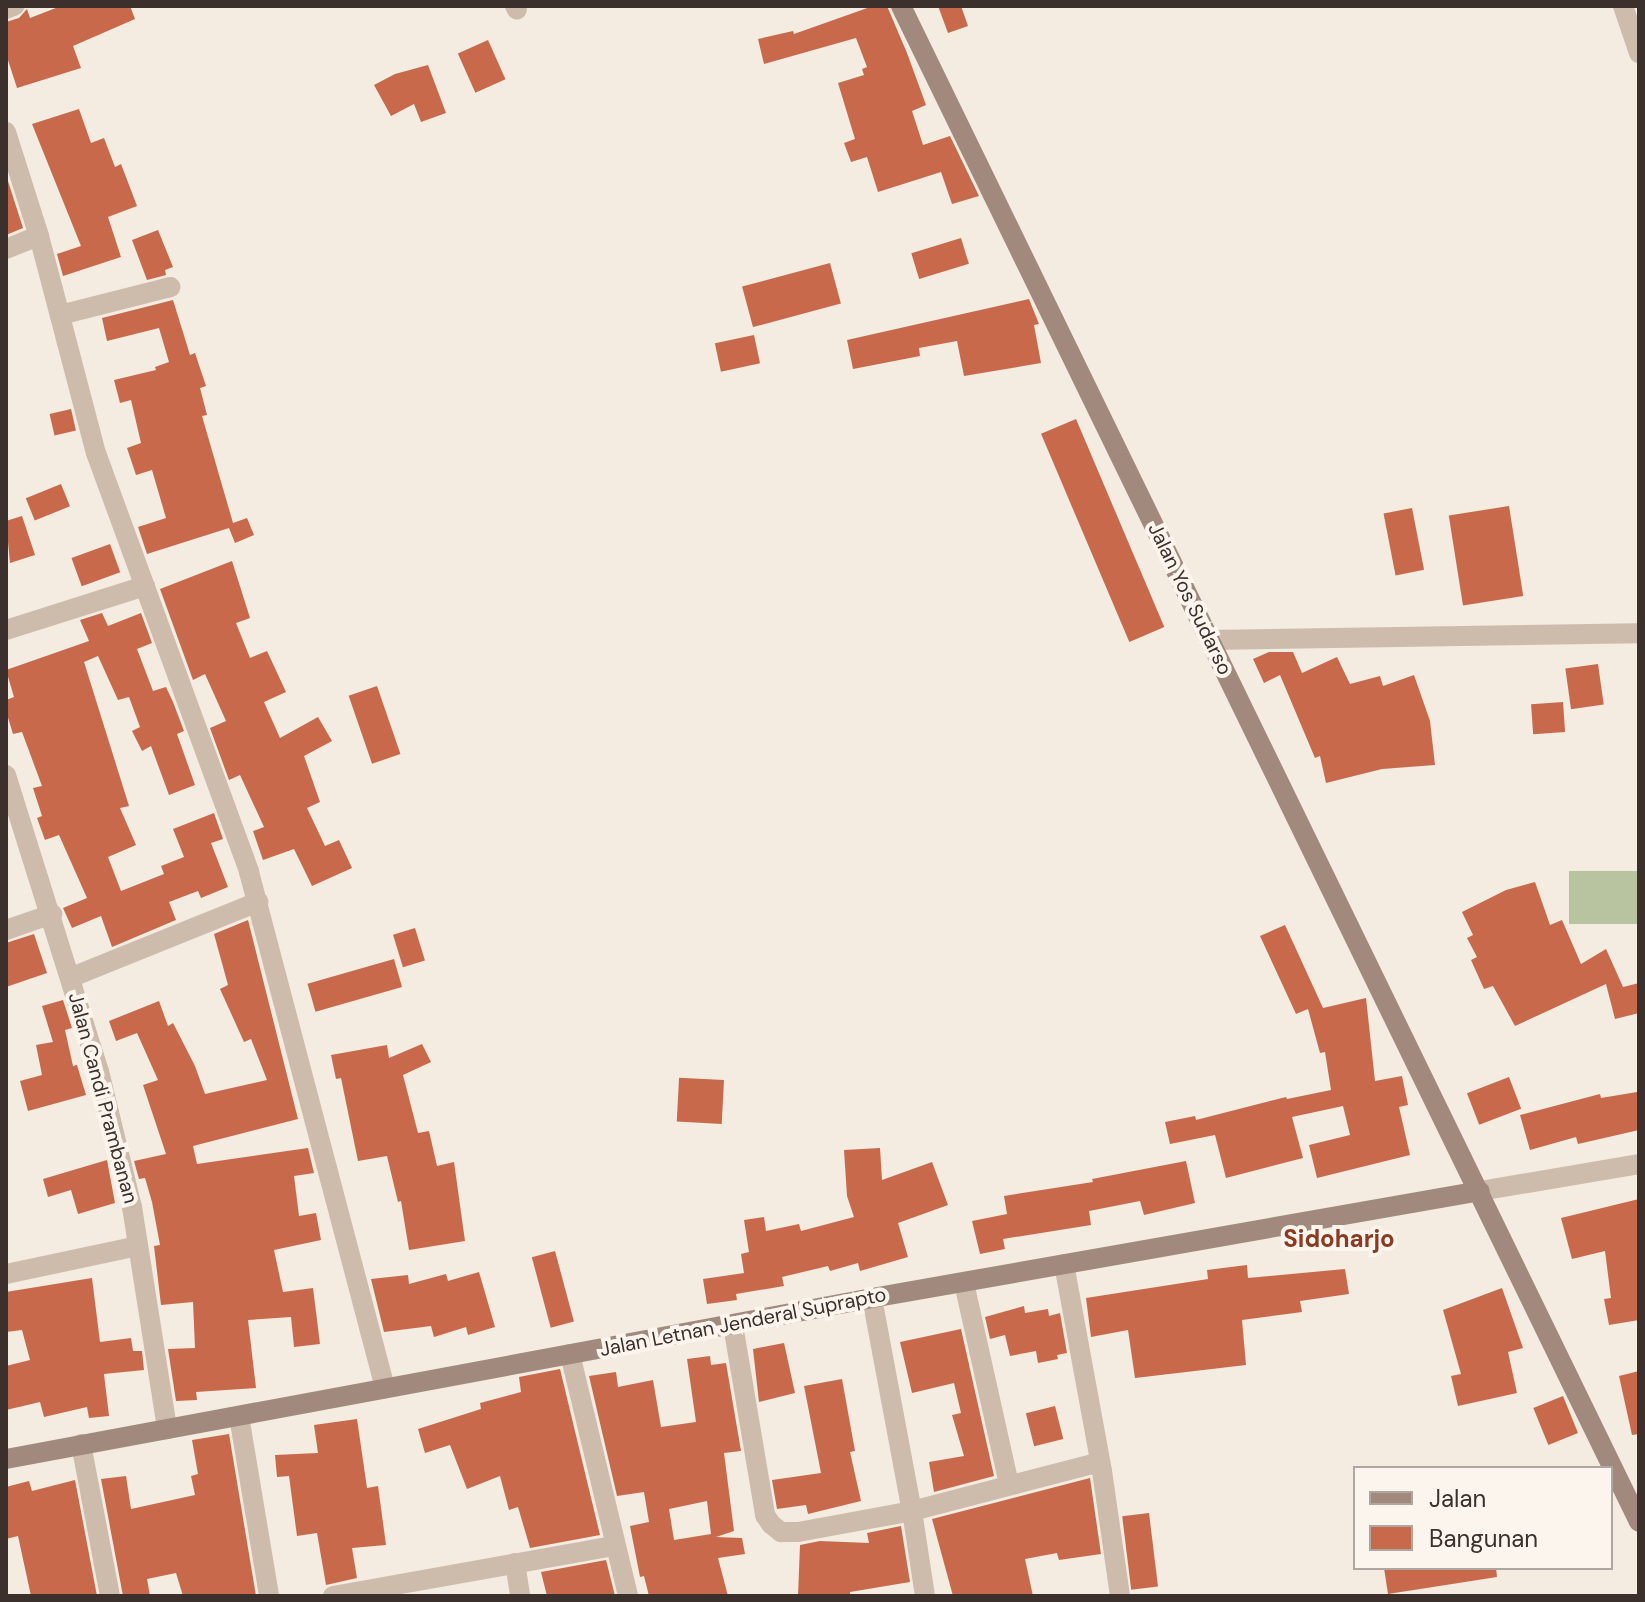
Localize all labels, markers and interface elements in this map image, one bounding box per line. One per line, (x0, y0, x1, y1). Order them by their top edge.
street label: Jalan Yos Sudarso (1143, 519, 1237, 679)
street label: Jalan Candi Prambanan (63, 990, 143, 1206)
district label: Sidoharjo (1283, 1225, 1395, 1253)
street label: Jalan Letnan Jenderal Suprapto (598, 1282, 888, 1362)
legend (1353, 1466, 1613, 1570)
text: Jalan (1429, 1483, 1486, 1514)
text: Bangunan (1429, 1523, 1538, 1554)

